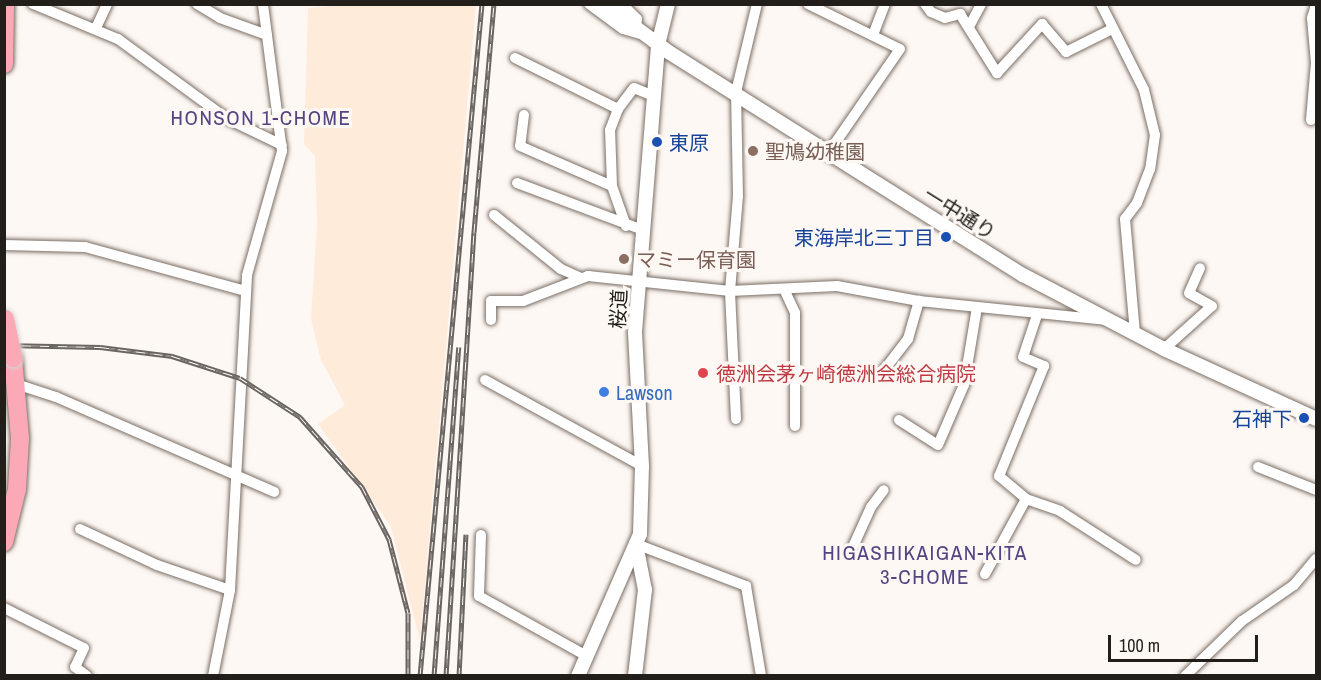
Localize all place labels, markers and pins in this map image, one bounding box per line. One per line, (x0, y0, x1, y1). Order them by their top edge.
place label: 東原 (669, 130, 709, 154)
marker: 東原 (650, 135, 664, 149)
place label: 聖鳩幼稚園 (765, 139, 865, 163)
marker: 聖鳩幼稚園 (746, 144, 760, 158)
place label: 東海岸北三丁目 (794, 225, 934, 249)
marker: 東海岸北三丁目 (939, 230, 953, 244)
place label: マミー保育園 (636, 247, 756, 271)
marker: マミー保育園 (617, 252, 631, 266)
place label: 徳洲会茅ヶ崎徳洲会総合病院 (716, 361, 976, 385)
marker: 徳洲会茅ヶ崎徳洲会総合病院 (694, 364, 712, 382)
place label: Lawson (616, 380, 673, 404)
marker: Lawson (597, 385, 611, 399)
place label: 石神下 (1232, 406, 1292, 430)
marker: 石神下 (1297, 411, 1311, 425)

